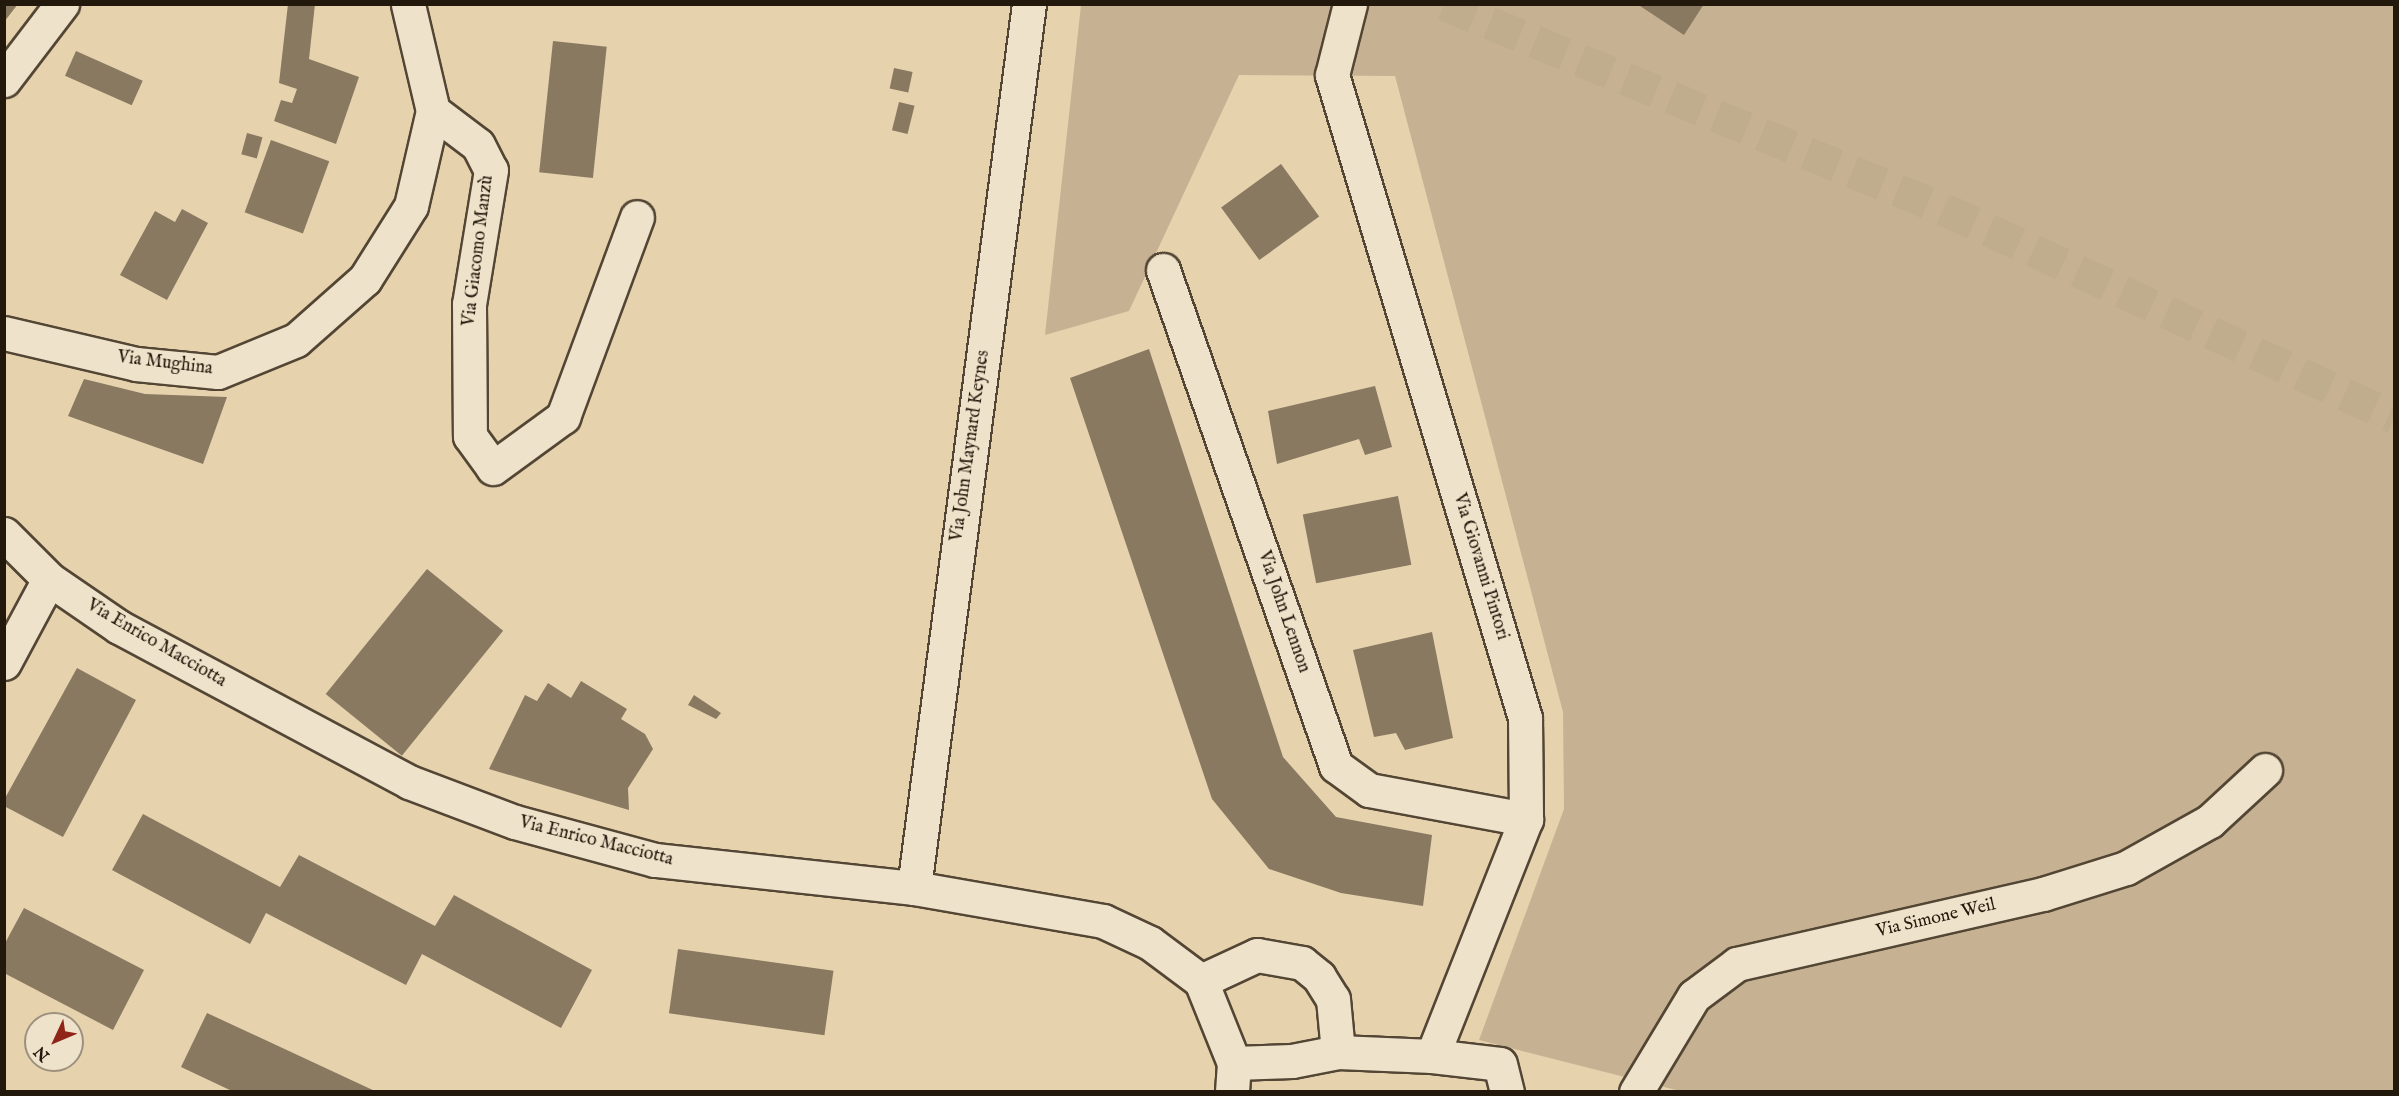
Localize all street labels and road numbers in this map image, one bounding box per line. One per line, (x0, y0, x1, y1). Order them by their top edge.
street label: Via Giacomo Manzù (459, 174, 499, 328)
street label: Via Mughina (116, 347, 214, 381)
street label: Via John Maynard Keynes (947, 349, 995, 543)
street label: Via Giovanni Pintori (1447, 491, 1513, 643)
street label: Via John Lennon (1252, 548, 1314, 676)
street label: Via Enrico Macciotta (82, 595, 230, 693)
street label: Via Enrico Macciotta (517, 812, 675, 872)
street label: Via Simone Weil (1874, 895, 1998, 943)

